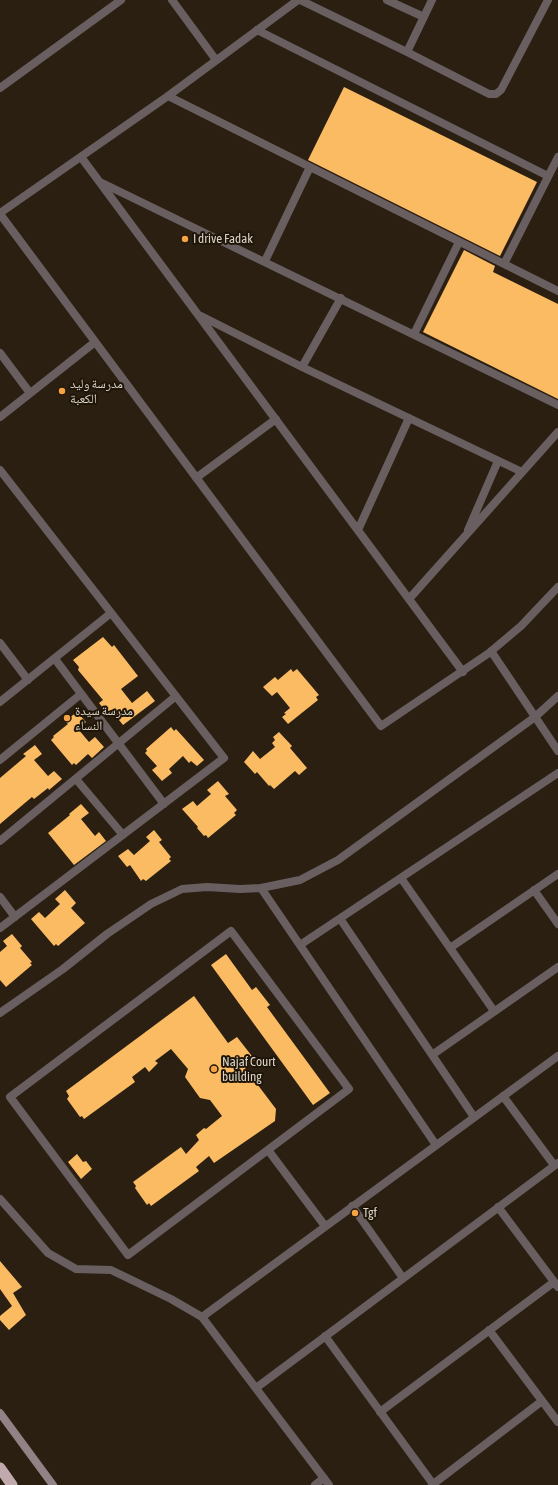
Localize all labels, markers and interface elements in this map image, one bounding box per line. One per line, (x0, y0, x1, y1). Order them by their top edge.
place label: I drive Fadak (193, 231, 253, 247)
marker: I drive Fadak (180, 234, 190, 244)
place label: مدرسة وليد الكعبة (70, 376, 123, 407)
marker: مدرسة وليد الكعبة (57, 386, 67, 396)
place label: مدرسة سيدة النساء (75, 703, 133, 734)
marker: مدرسة سيدة النساء (62, 713, 72, 723)
place label: Najaf Court building (222, 1054, 276, 1085)
marker: Najaf Court building (209, 1064, 219, 1074)
place label: Tgf (363, 1205, 377, 1221)
marker: Tgf (350, 1208, 360, 1218)

